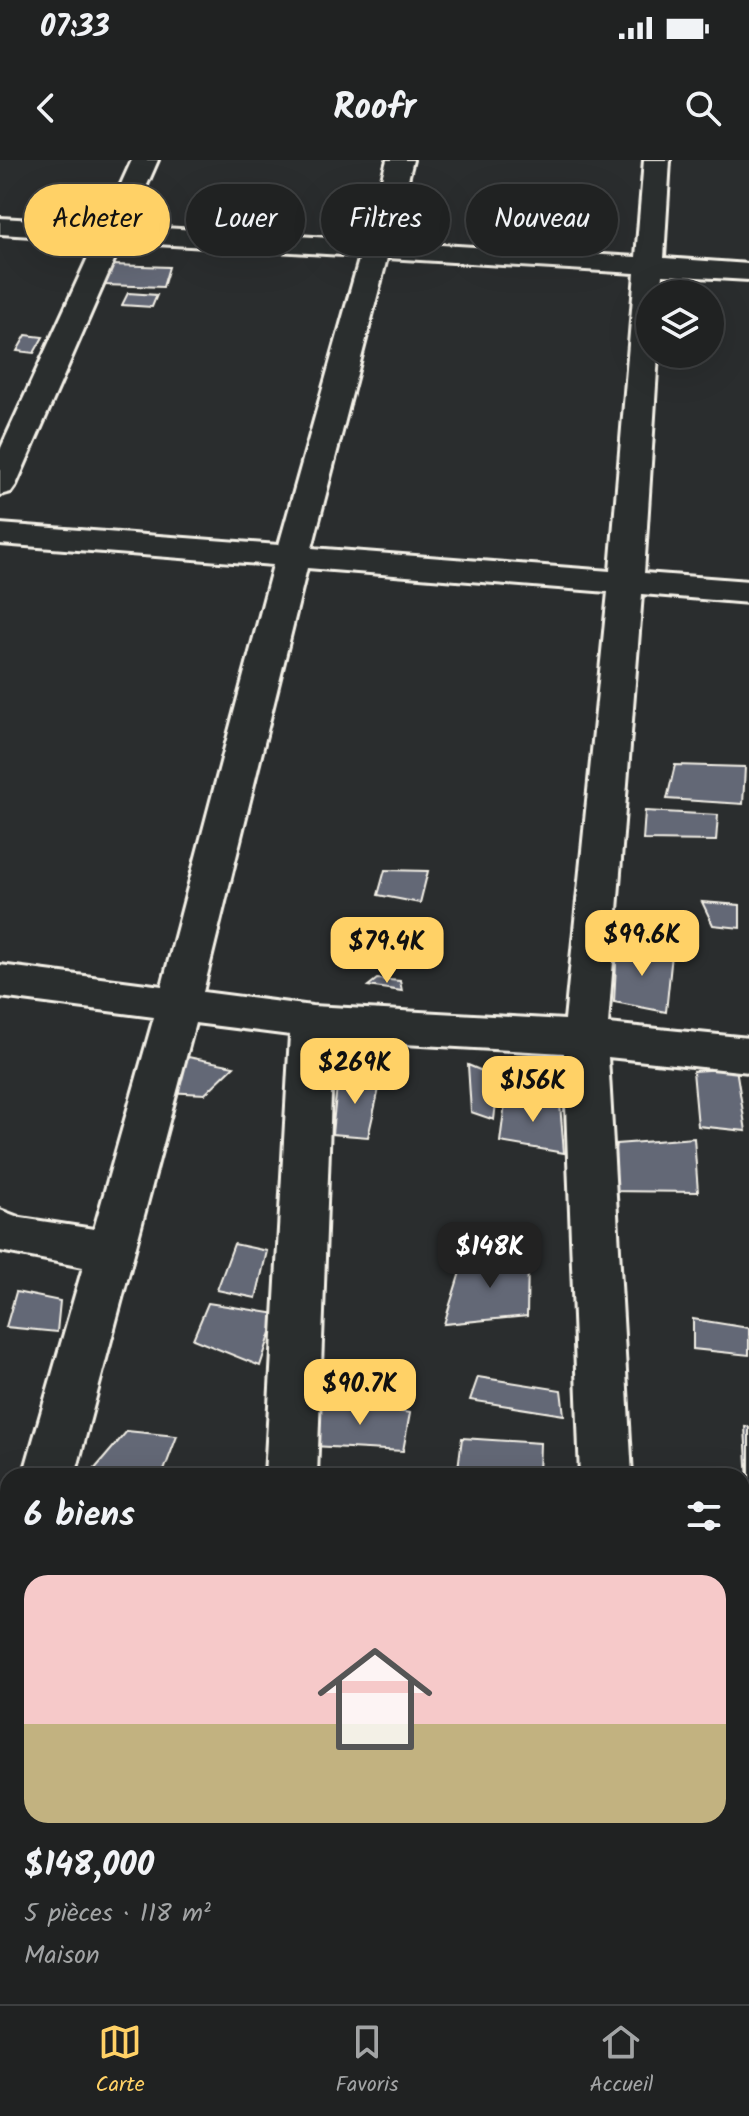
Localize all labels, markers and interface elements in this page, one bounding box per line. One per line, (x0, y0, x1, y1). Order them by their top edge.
text: 07:33 (40, 4, 110, 52)
text: Roofr (333, 80, 416, 137)
icon: back (24, 86, 68, 130)
icon: search (681, 86, 725, 130)
chip: Acheter (24, 184, 170, 256)
chip: Louer (186, 184, 305, 256)
chip: Filtres (321, 184, 450, 256)
chip: Nouveau (466, 184, 618, 256)
map controls (636, 280, 724, 368)
button: layers (636, 280, 724, 368)
pin: $99.6K (577, 910, 707, 978)
text: $99.6K (603, 915, 681, 957)
pin: $79.4K (322, 917, 452, 985)
text: $79.4K (349, 922, 425, 964)
pin: $269K (299, 1038, 411, 1106)
text: $269K (318, 1043, 392, 1085)
pin: $156K (477, 1056, 589, 1124)
text: $156K (500, 1061, 566, 1103)
pin: $148K (434, 1222, 546, 1290)
text: $148K (456, 1227, 524, 1269)
pin: $90.7K (295, 1359, 425, 1427)
text: $90.7K (322, 1364, 398, 1406)
text: 6 biens (24, 1489, 135, 1543)
icon: filters (682, 1494, 726, 1538)
icon: home (303, 1627, 447, 1771)
text: $148,000 (24, 1839, 154, 1893)
text: 5 pièces · 118 m² (24, 1893, 211, 1935)
text: Maison (24, 1935, 100, 1977)
tab: Carte (95, 2020, 145, 2103)
tab: Favoris (336, 2020, 399, 2103)
tab: Accueil (589, 2020, 654, 2103)

